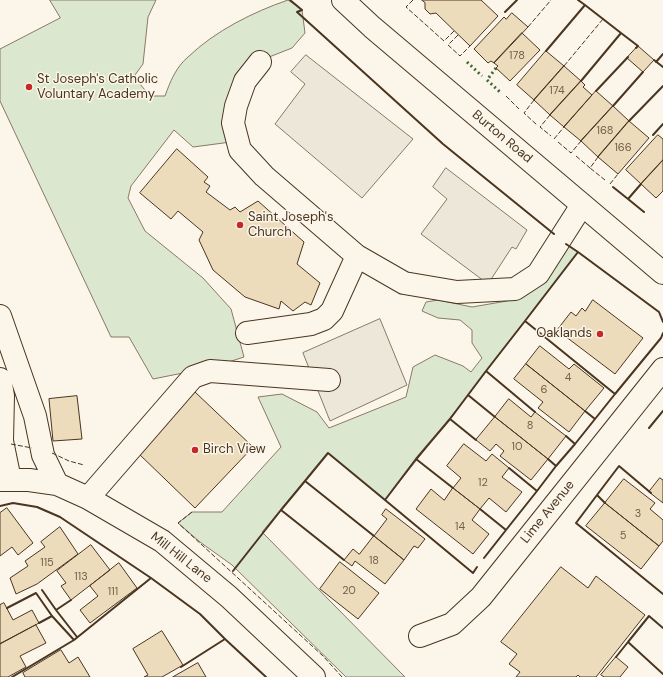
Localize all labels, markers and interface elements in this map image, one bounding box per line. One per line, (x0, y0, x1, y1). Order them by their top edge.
house number: 178 (509, 49, 525, 63)
place label: St Joseph's Catholic Voluntary Academy (37, 72, 158, 103)
marker: St Joseph's Catholic Voluntary Academy (24, 82, 34, 92)
house number: 174 (549, 84, 565, 98)
street label: Burton Road (469, 107, 535, 167)
house number: 168 (596, 124, 614, 138)
house number: 166 (614, 141, 632, 155)
place label: Saint Joseph's Church (248, 210, 333, 241)
marker: Saint Joseph's Church (235, 220, 245, 230)
place label: Oaklands (536, 326, 592, 342)
marker: Oaklands (595, 329, 605, 339)
house number: 4 (565, 371, 571, 385)
house number: 6 (541, 383, 547, 397)
house number: 8 (527, 419, 533, 433)
house number: 10 (512, 440, 522, 454)
place label: Birch View (203, 442, 266, 458)
marker: Birch View (190, 445, 200, 455)
house number: 12 (478, 476, 488, 490)
street label: Lime Avenue (518, 477, 578, 547)
house number: 3 (635, 507, 641, 521)
house number: 14 (455, 520, 465, 534)
street label: Mill Hill Lane (147, 529, 215, 587)
house number: 5 (620, 529, 626, 543)
house number: 18 (369, 554, 379, 568)
house number: 115 (40, 556, 54, 570)
house number: 113 (74, 570, 88, 584)
house number: 20 (342, 584, 356, 598)
house number: 111 (108, 585, 118, 599)

